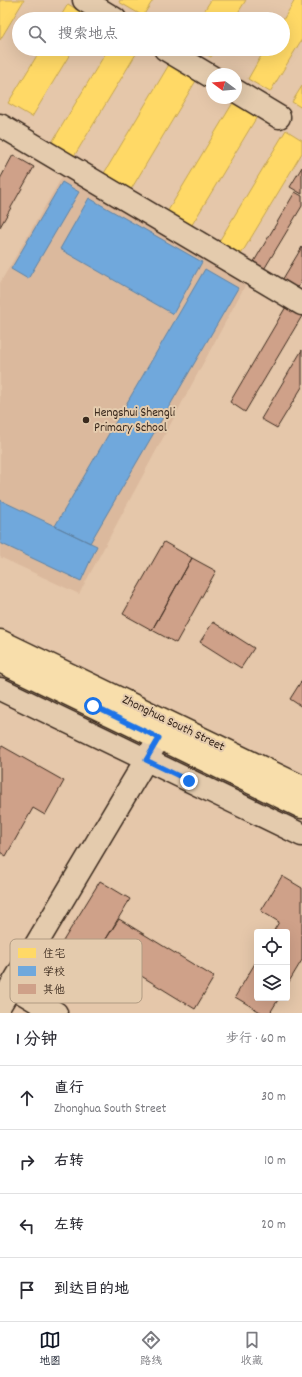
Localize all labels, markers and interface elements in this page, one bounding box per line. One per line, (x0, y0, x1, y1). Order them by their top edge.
search box (12, 12, 290, 56)
icon: search (26, 23, 48, 45)
text: 搜索地点 (58, 24, 118, 46)
north arrow (206, 68, 242, 104)
place label: Hengshui Shengli Primary School (94, 404, 176, 438)
marker: Hengshui Shengli Primary School (81, 415, 91, 425)
street label: Zhonghua South Street (118, 691, 228, 757)
route start (84, 697, 102, 715)
route end (180, 772, 198, 790)
map controls (254, 929, 290, 1001)
button: locate (254, 929, 290, 965)
legend (10, 939, 142, 1003)
text: 住宅 (43, 947, 65, 963)
text: 学校 (43, 965, 65, 981)
button: layers (254, 965, 290, 1001)
text: 其他 (43, 983, 65, 999)
text: 1 分钟 (16, 1029, 58, 1053)
text: 步行 · 60 m (226, 1030, 286, 1049)
text: 直行 (54, 1078, 84, 1100)
icon: ahead (16, 1087, 38, 1109)
text: 30 m (261, 1088, 286, 1107)
text: Zhonghua South Street (54, 1100, 166, 1119)
icon: right (16, 1151, 38, 1173)
text: 右转 (54, 1151, 84, 1173)
text: 10 m (264, 1152, 286, 1171)
icon: left (16, 1215, 38, 1237)
text: 左转 (54, 1215, 84, 1237)
text: 20 m (261, 1216, 286, 1235)
icon: arrive (16, 1279, 38, 1301)
text: 到达目的地 (54, 1279, 129, 1301)
tab: 地图 (39, 1329, 61, 1370)
tab: 路线 (140, 1329, 162, 1370)
tab: 收藏 (241, 1329, 263, 1370)

